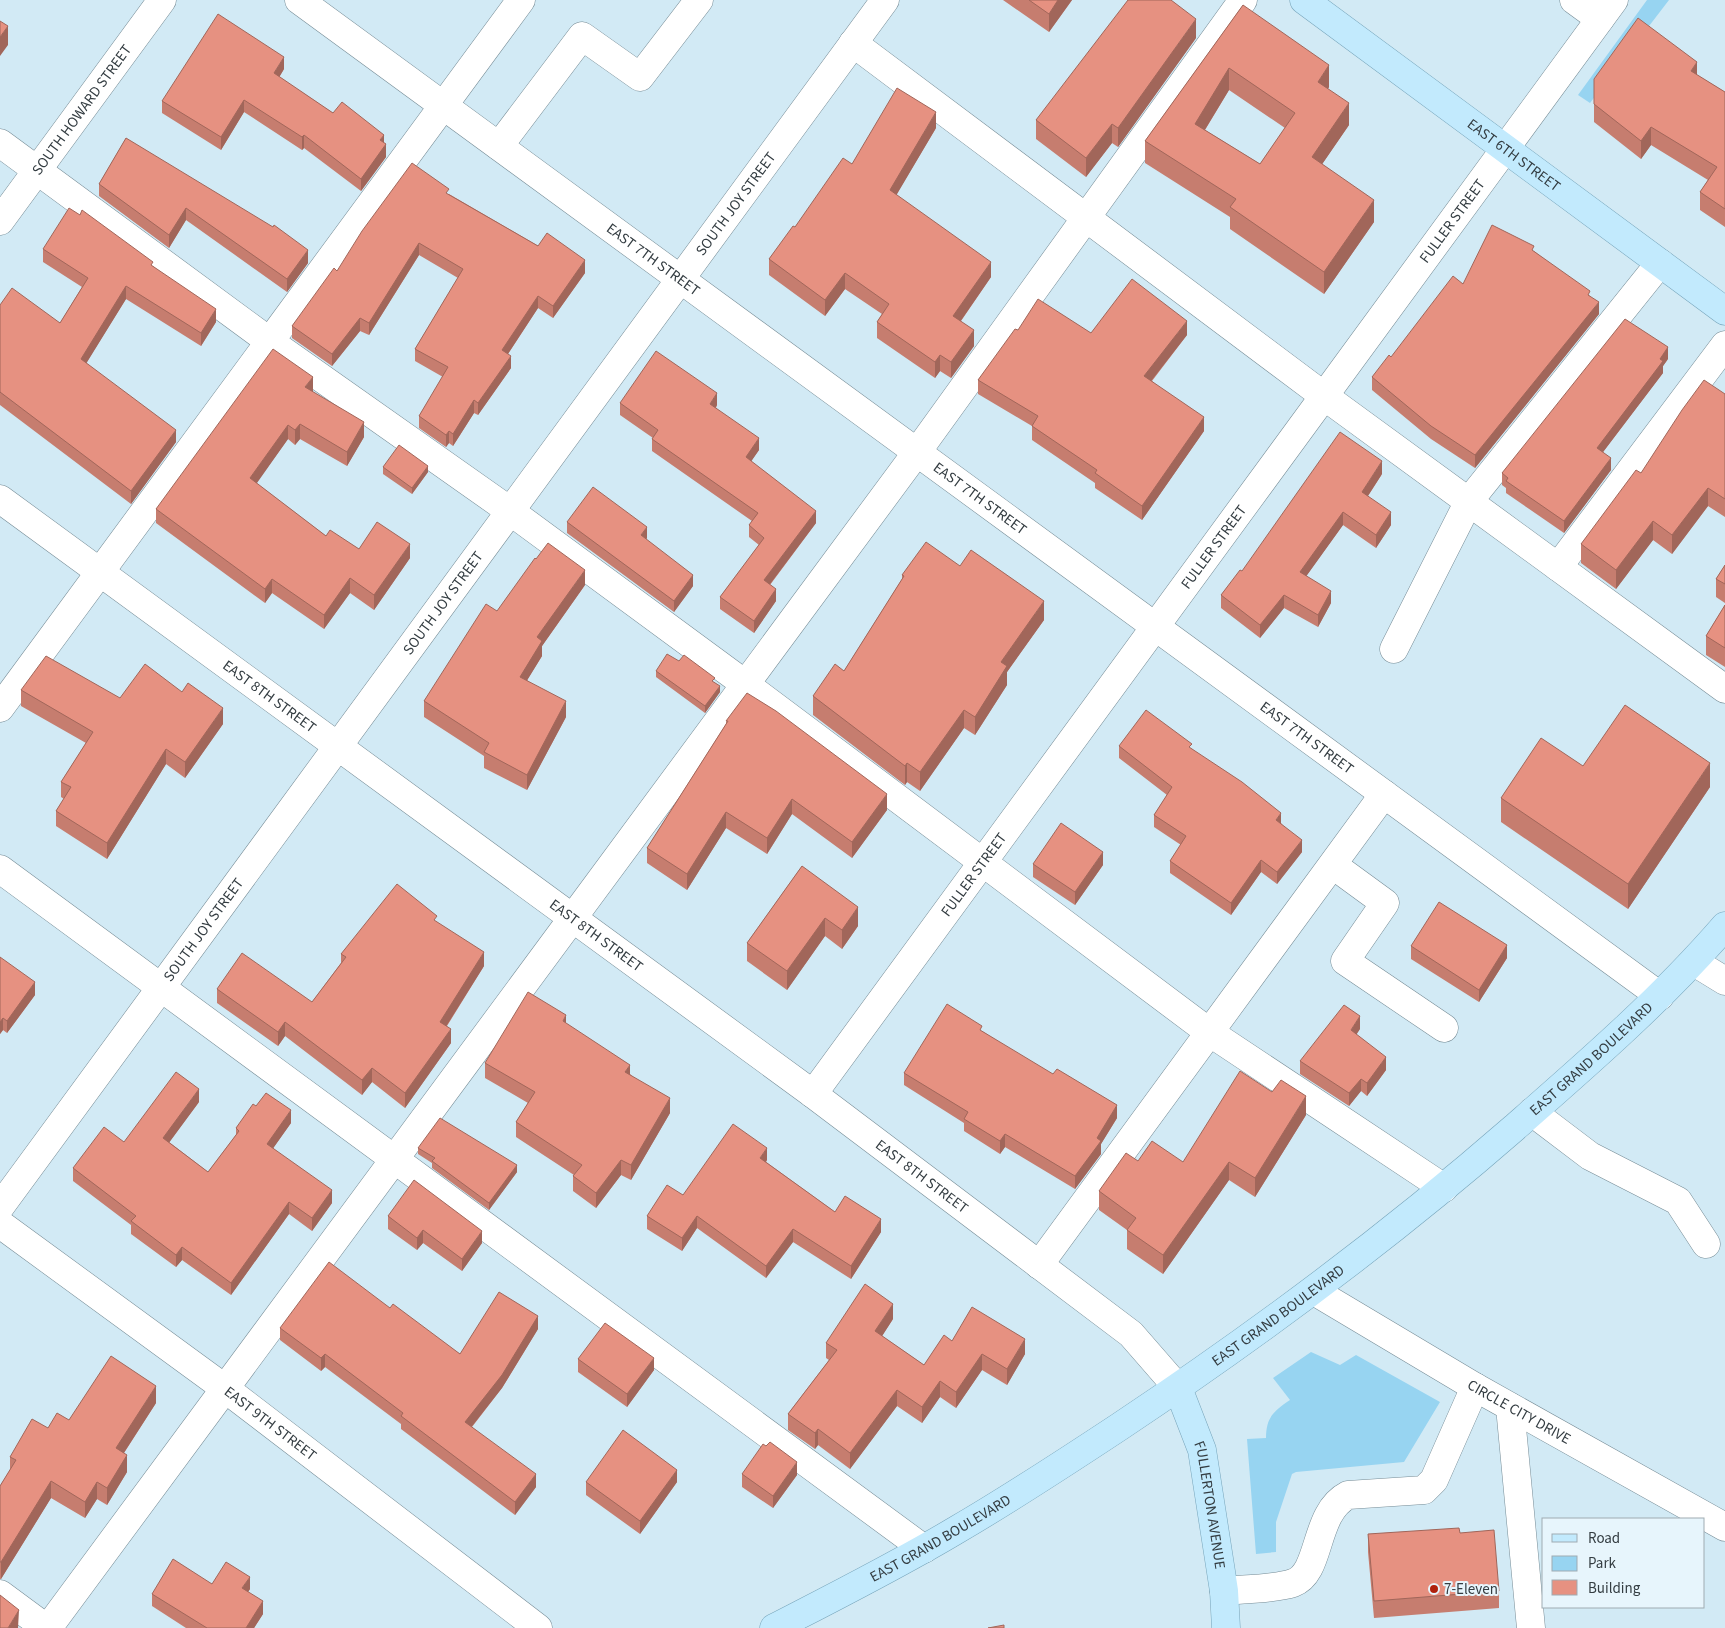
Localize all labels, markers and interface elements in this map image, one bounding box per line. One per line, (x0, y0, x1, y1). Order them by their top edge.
street label: SOUTH HOWARD STREET (27, 40, 137, 180)
street label: EAST 6TH STREET (1463, 114, 1565, 197)
street label: SOUTH JOY STREET (691, 148, 781, 260)
street label: FULLER STREET (1415, 175, 1490, 268)
street label: EAST 7TH STREET (602, 218, 704, 301)
street label: EAST 7TH STREET (929, 457, 1031, 540)
street label: FULLER STREET (1176, 501, 1252, 594)
street label: SOUTH JOY STREET (398, 547, 488, 659)
street label: EAST 8TH STREET (218, 655, 320, 738)
street label: EAST 7TH STREET (1256, 697, 1358, 779)
street label: FULLER STREET (936, 829, 1012, 921)
street label: SOUTH JOY STREET (159, 874, 249, 986)
street label: EAST 8TH STREET (545, 895, 647, 977)
street label: EAST GRAND BOULEVARD (1525, 998, 1658, 1121)
street label: EAST 8TH STREET (871, 1135, 972, 1219)
street label: EAST GRAND BOULEVARD (1208, 1260, 1349, 1371)
street label: CIRCLE CITY DRIVE (1463, 1375, 1575, 1450)
street label: EAST 9TH STREET (220, 1382, 321, 1466)
street label: FULLERTON AVENUE (1188, 1438, 1230, 1570)
street label: EAST GRAND BOULEVARD (866, 1490, 1015, 1588)
legend (1542, 1518, 1705, 1608)
text: Road (1588, 1528, 1620, 1549)
text: Park (1588, 1553, 1617, 1574)
text: Building (1588, 1578, 1641, 1599)
place label: 7-Eleven (1444, 1579, 1498, 1600)
marker: 7-Eleven (1428, 1583, 1440, 1595)

